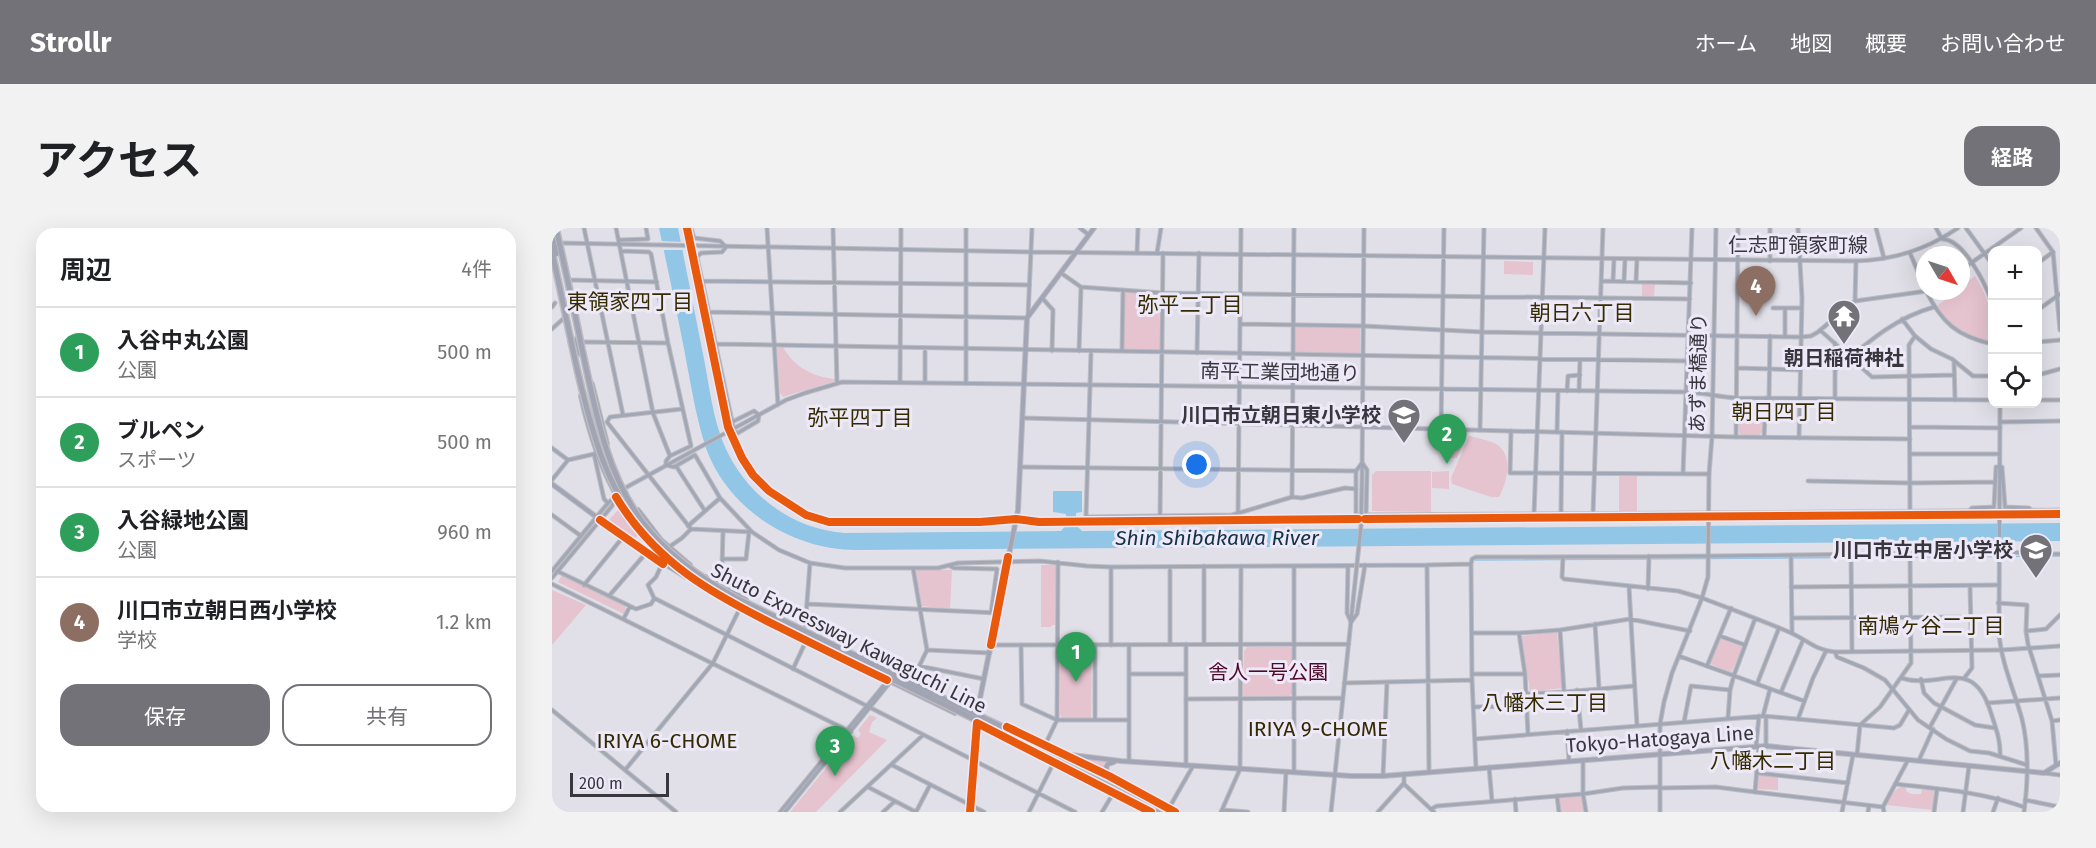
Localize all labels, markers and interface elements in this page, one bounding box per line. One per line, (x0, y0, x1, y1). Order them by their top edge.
text: Strollr (30, 26, 111, 59)
text: ホーム (1695, 31, 1757, 57)
text: 地図 (1790, 31, 1832, 57)
text: 概要 (1865, 31, 1907, 57)
text: お問い合わせ (1940, 31, 2066, 57)
button: 経路 (1964, 126, 2060, 186)
text: アクセス (36, 136, 202, 186)
street label: 仁志町領家町線 (1728, 233, 1868, 257)
north arrow (1916, 246, 1970, 300)
map controls (1988, 246, 2042, 408)
button: + (1988, 246, 2042, 300)
text: 周辺 (60, 255, 112, 286)
text: 4件 (461, 257, 492, 281)
pin: 4 (1736, 266, 1776, 316)
district label: 東領家四丁目 (567, 289, 693, 315)
district label: 弥平二丁目 (1138, 292, 1243, 318)
temple icon: 朝日稲荷神社 (1826, 298, 1862, 345)
district label: 朝日六丁目 (1530, 300, 1635, 326)
button: − (1988, 300, 2042, 354)
street label: あずま橋通り (1685, 313, 1711, 433)
text: 入谷中丸公園 (117, 327, 249, 354)
text: 1 (75, 340, 84, 364)
text: 500 m (437, 340, 492, 364)
place label: 朝日稲荷神社 (1784, 346, 1904, 370)
button: locate (1988, 354, 2042, 408)
text: 公園 (117, 358, 157, 382)
street label: 南平工業団地通り (1200, 359, 1360, 385)
school or university icon: 川口市立朝日東小学校 (1386, 397, 1422, 444)
district label: 朝日四丁目 (1732, 399, 1837, 425)
place label: 川口市立朝日東小学校 (1181, 403, 1381, 427)
district label: 弥平四丁目 (808, 405, 913, 431)
pin: 2 (1428, 414, 1466, 464)
text: ブルペン (117, 417, 205, 444)
text: 2 (74, 430, 85, 454)
text: 500 m (437, 430, 492, 454)
text: スポーツ (117, 448, 197, 472)
your location (1182, 450, 1211, 479)
text: 入谷緑地公園 (117, 507, 249, 534)
text: 3 (74, 520, 85, 544)
text: 960 m (437, 520, 492, 544)
water label: Shin Shibakawa River (1114, 525, 1320, 551)
school or university icon: 川口市立中居小学校 (2018, 532, 2054, 579)
text: 公園 (117, 538, 157, 562)
place label: 川口市立中居小学校 (1833, 538, 2013, 562)
street label: Shuto Expressway Kawaguchi Line (707, 558, 991, 718)
text: 川口市立朝日西小学校 (117, 597, 337, 624)
text: 4 (74, 610, 85, 634)
text: 1.2 km (436, 610, 492, 634)
district label: 南鳩ヶ谷二丁目 (1858, 613, 2005, 639)
text: 学校 (117, 628, 157, 652)
pin: 1 (1056, 632, 1096, 682)
park label: 舎人一号公園 (1208, 660, 1328, 684)
button: 保存 (60, 684, 270, 746)
button: 共有 (282, 684, 492, 746)
district label: 八幡木三丁目 (1482, 690, 1608, 716)
district label: IRIYA 9-CHOME (1248, 716, 1388, 742)
street label: Tokyo-Hatogaya Line (1565, 720, 1755, 758)
pin: 3 (816, 726, 854, 776)
district label: IRIYA 6-CHOME (597, 728, 737, 754)
district label: 八幡木二丁目 (1710, 748, 1836, 774)
scale bar (570, 770, 669, 798)
text: 200 m (579, 774, 623, 793)

